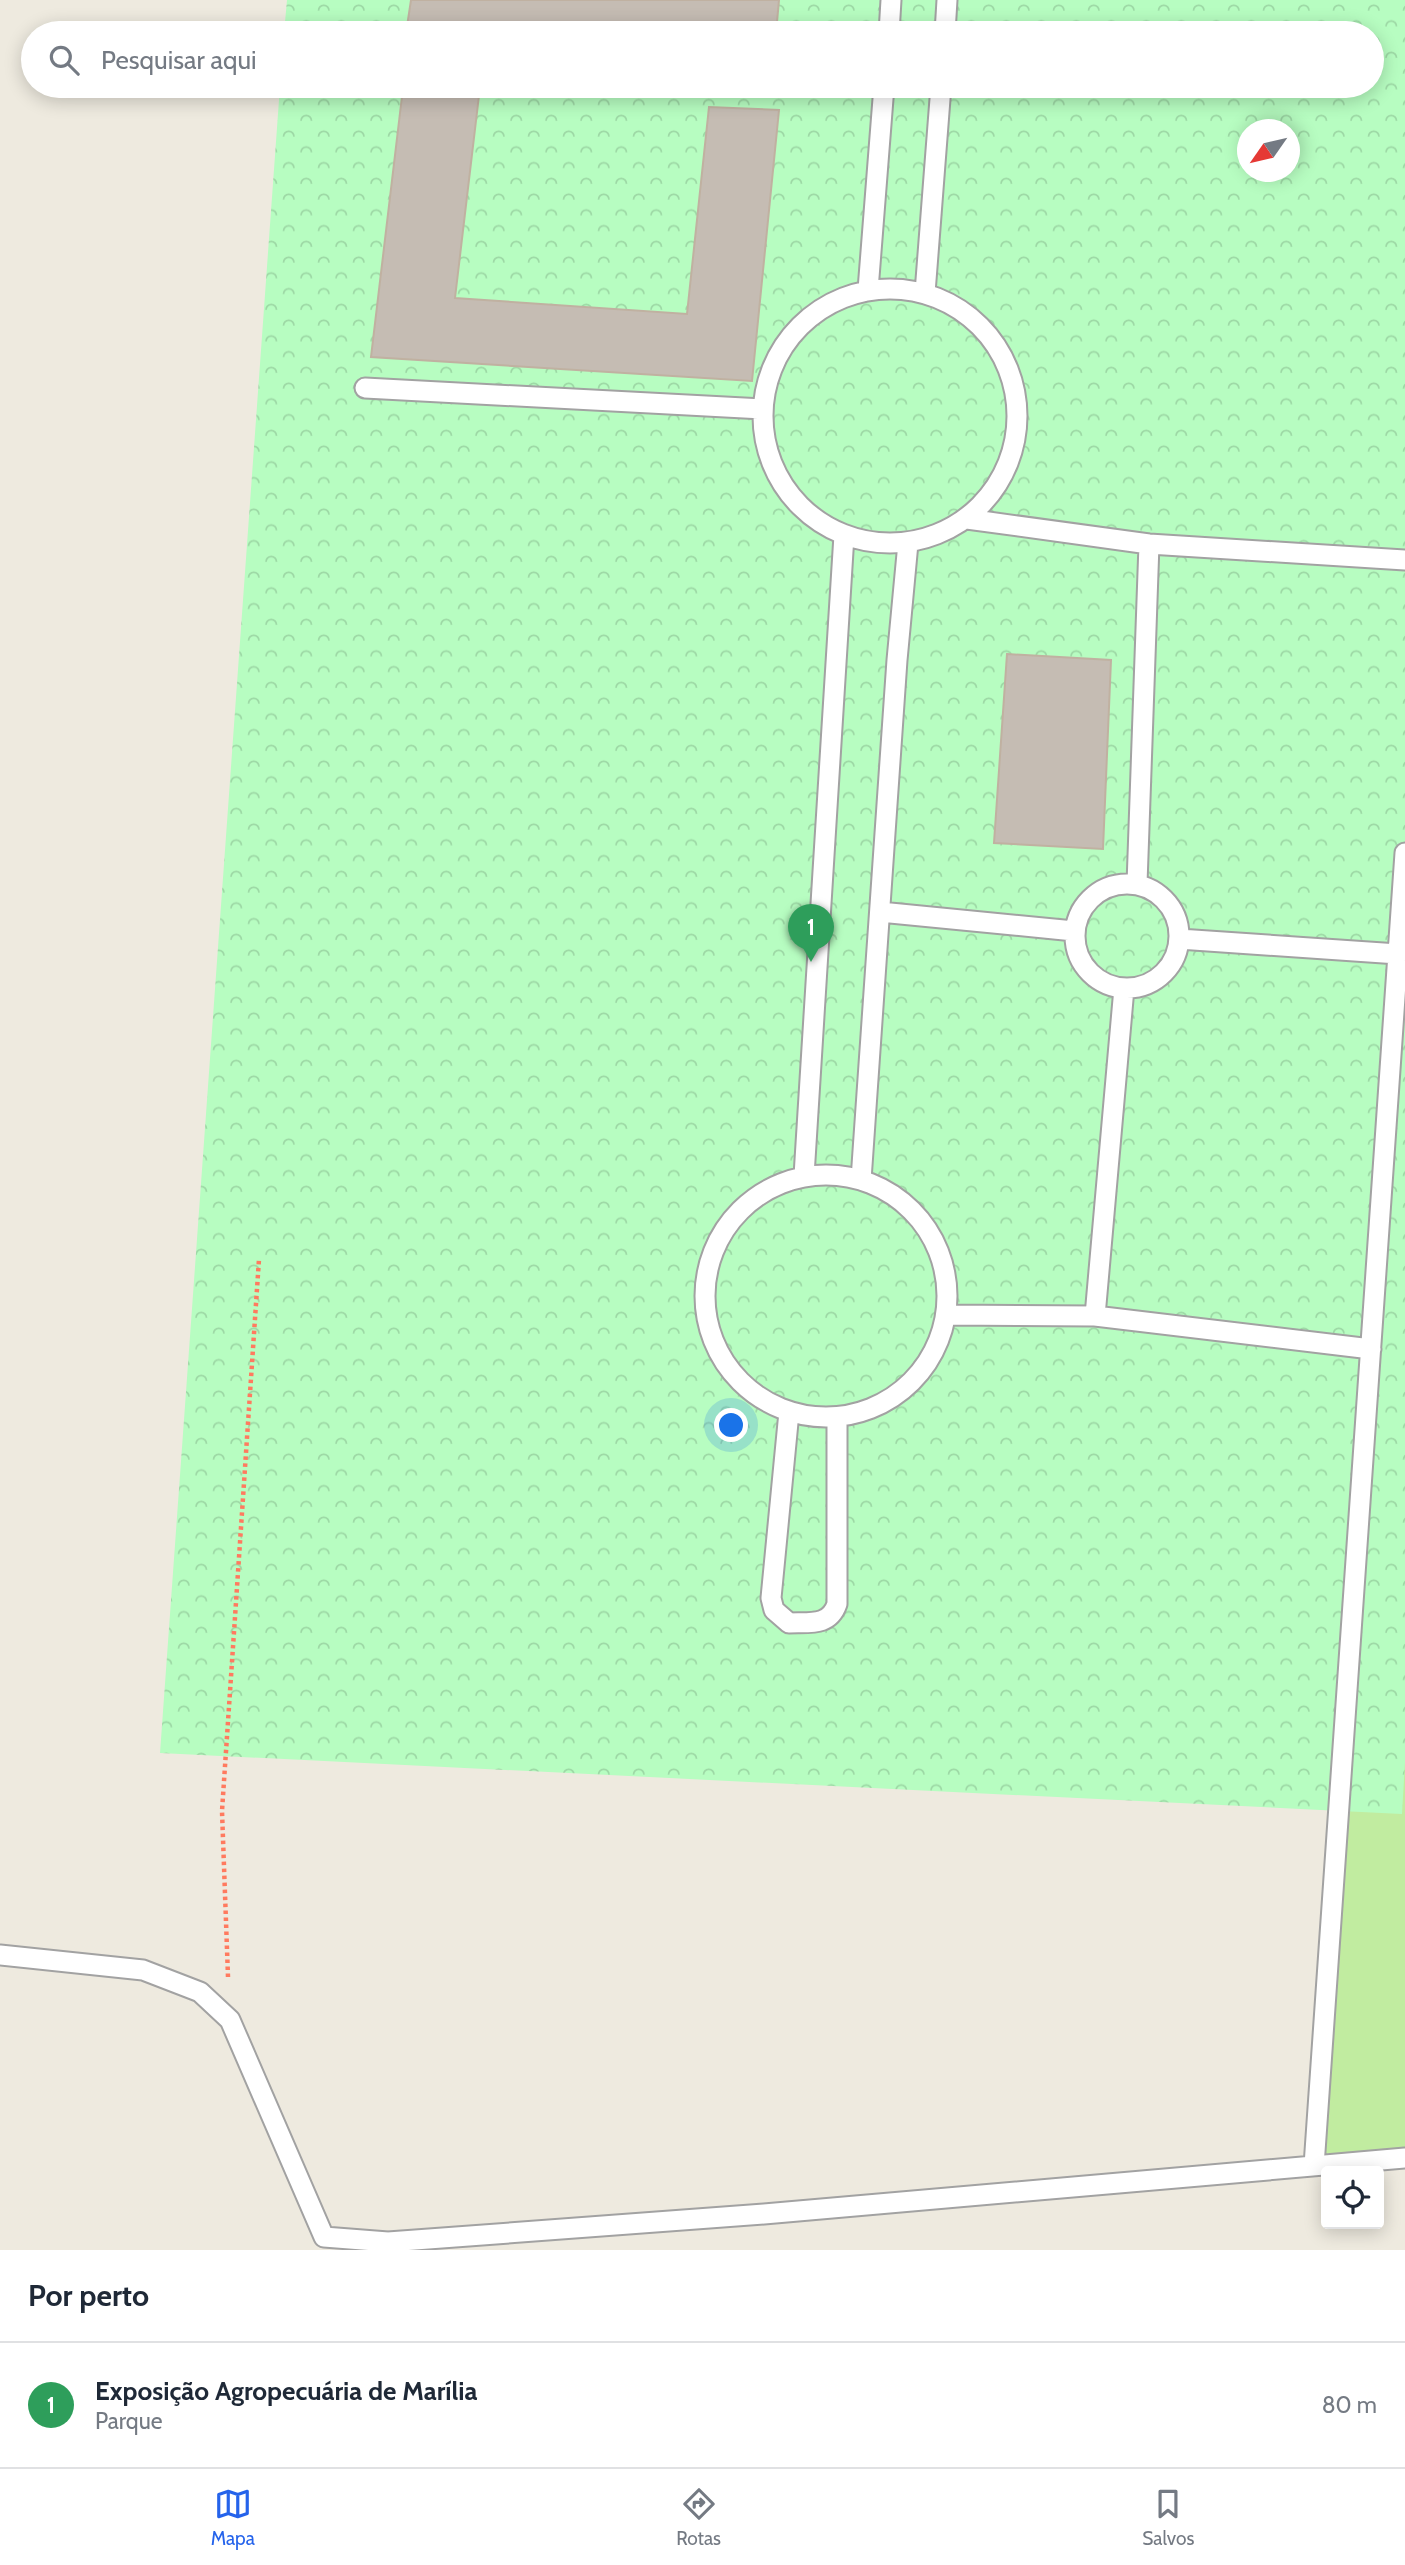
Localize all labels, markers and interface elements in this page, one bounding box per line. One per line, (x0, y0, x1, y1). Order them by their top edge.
search box (21, 21, 1384, 98)
icon: search (45, 41, 83, 79)
text: Pesquisar aqui (101, 44, 257, 76)
north arrow (1237, 119, 1300, 182)
pin: 1 (788, 904, 834, 962)
your location (714, 1408, 748, 1442)
map controls (1321, 2166, 1384, 2229)
button: locate (1321, 2166, 1384, 2229)
text: Por perto (28, 2277, 149, 2314)
text: Exposição Agropecuária de Marília (95, 2375, 478, 2407)
text: 1 (47, 2391, 55, 2419)
text: 80 m (1322, 2391, 1377, 2419)
text: Parque (95, 2407, 162, 2435)
tab: Mapa (211, 2485, 255, 2550)
tab: Rotas (676, 2485, 721, 2550)
tab: Salvos (1142, 2485, 1194, 2550)

